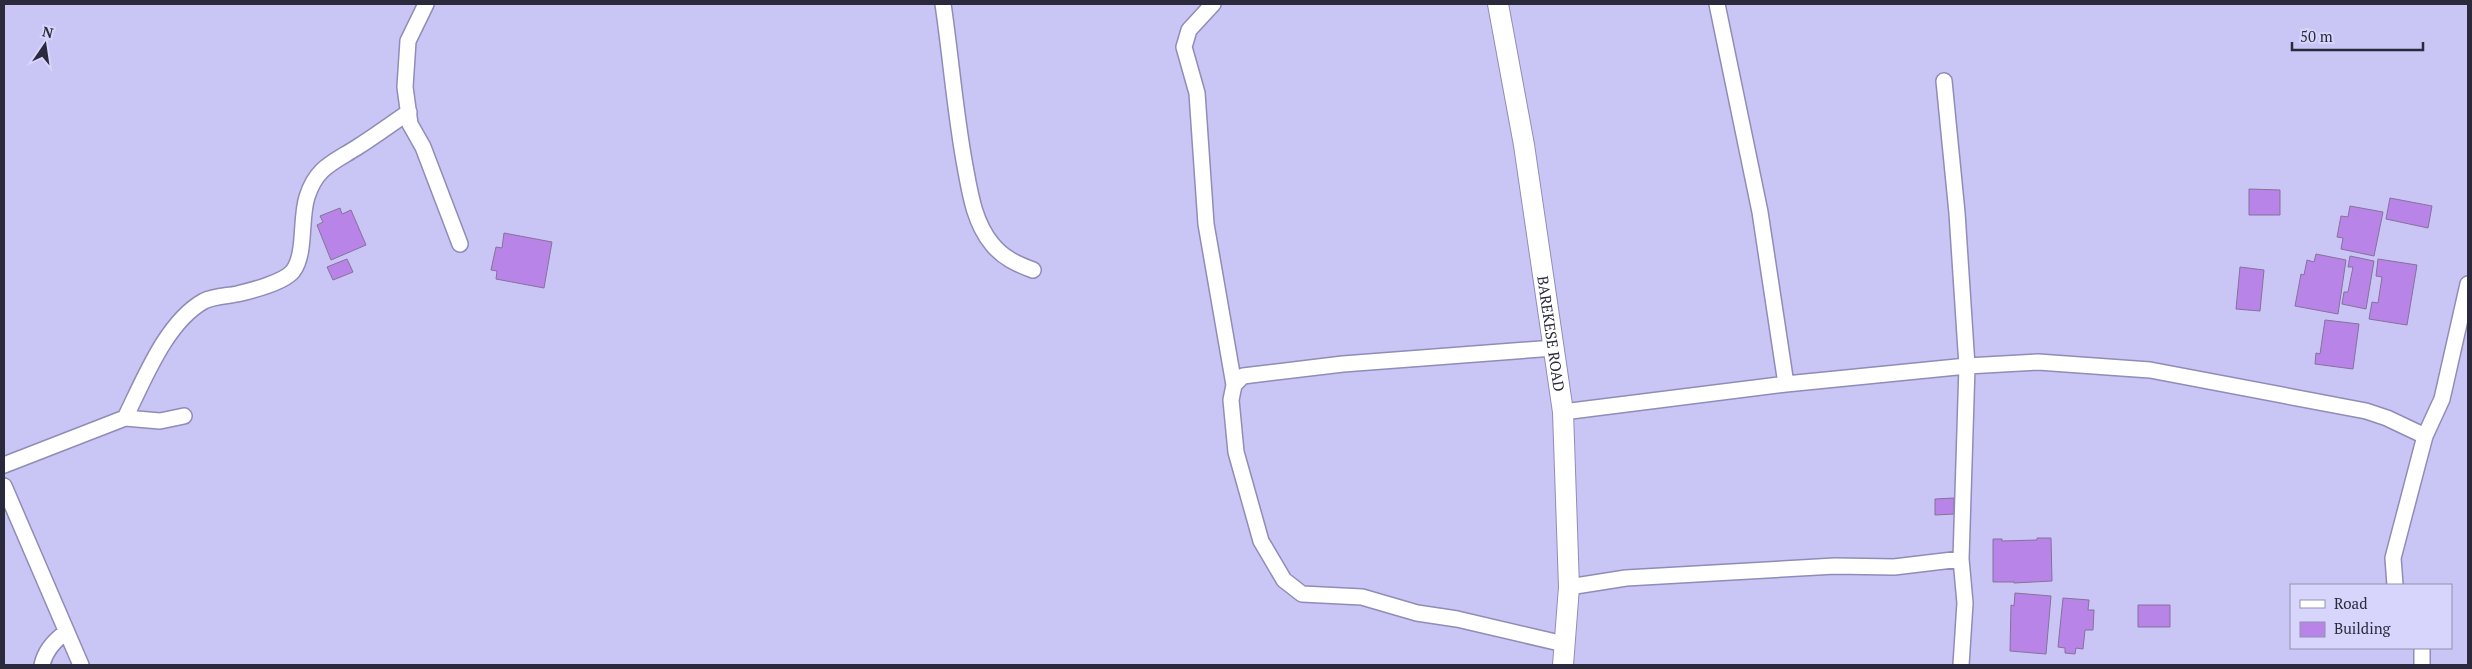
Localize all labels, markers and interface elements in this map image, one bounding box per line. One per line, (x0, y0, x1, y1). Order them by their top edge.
north arrow (20, 20, 70, 70)
scale bar (2292, 20, 2423, 52)
text: N (41, 21, 56, 42)
text: 50 m (2300, 26, 2333, 46)
street label: BAREKESE ROAD (1533, 274, 1570, 393)
legend (2290, 584, 2452, 649)
text: Road (2334, 593, 2367, 613)
text: Building (2334, 618, 2392, 638)

